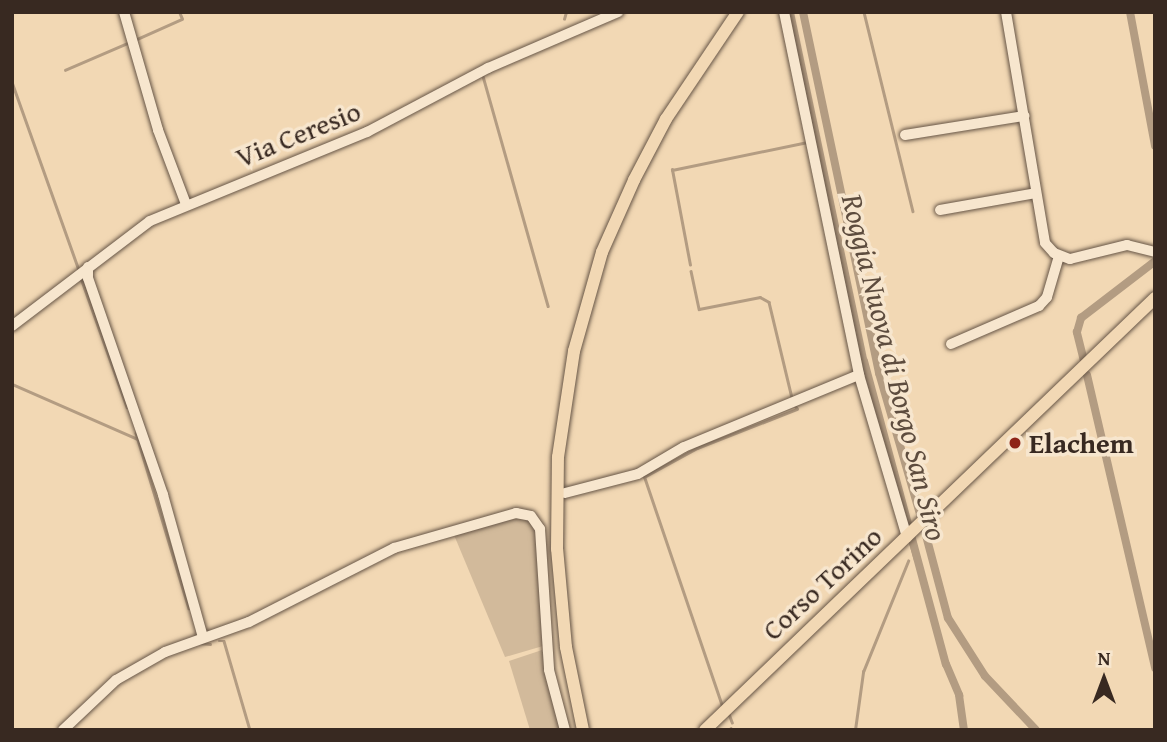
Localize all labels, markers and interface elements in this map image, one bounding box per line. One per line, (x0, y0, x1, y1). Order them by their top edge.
street label: Via Ceresio (231, 94, 365, 174)
water label: Roggia Nuova di Borgo San Siro (835, 190, 955, 544)
place label: Elachem (1029, 426, 1134, 460)
marker: Elachem (1007, 435, 1023, 451)
street label: Corso Torino (755, 519, 889, 647)
north arrow (1069, 644, 1139, 714)
text: N (1098, 644, 1110, 672)

